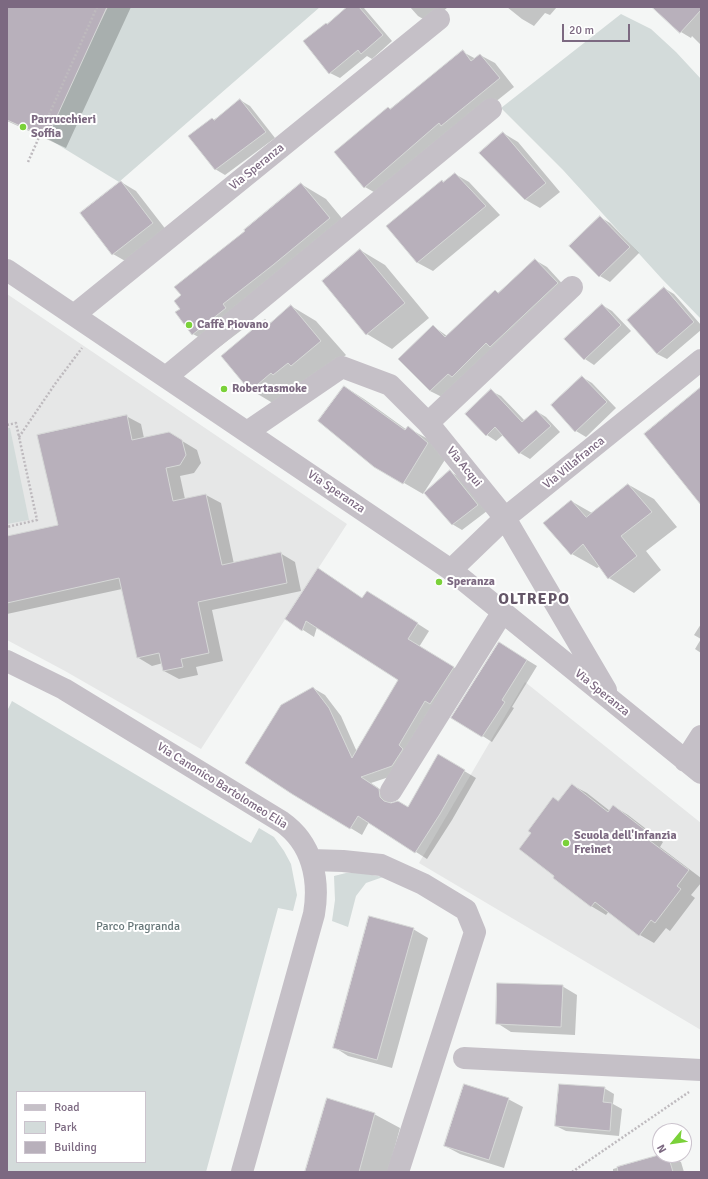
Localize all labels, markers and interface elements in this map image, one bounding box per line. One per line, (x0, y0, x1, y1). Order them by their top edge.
scale bar (564, 16, 632, 42)
text: 20 m (569, 23, 594, 38)
place label: Parrucchieri Soffia (31, 113, 96, 141)
marker: Parrucchieri Soffia (18, 122, 28, 132)
street label: Via Speranza (227, 141, 287, 193)
place label: Caffè Piovano (197, 318, 269, 332)
marker: Caffè Piovano (184, 320, 194, 330)
place label: Robertasmoke (232, 382, 307, 396)
marker: Robertasmoke (219, 384, 229, 394)
street label: Via Villafranca (540, 434, 608, 492)
street label: Via Acqui (443, 444, 485, 490)
street label: Via Speranza (304, 467, 368, 517)
place label: Speranza (447, 575, 495, 589)
marker: Speranza (434, 577, 444, 587)
district label: OLTREPO (498, 590, 570, 610)
street label: Via Speranza (572, 667, 632, 719)
street label: Via Canonico Bartolomeo Elia (154, 740, 290, 832)
place label: Scuola dell'Infanzia Freinet (574, 829, 677, 857)
marker: Scuola dell'Infanzia Freinet (561, 838, 571, 848)
park label: Parco Pragranda (96, 920, 180, 934)
legend (16, 1091, 146, 1163)
text: Road (54, 1100, 80, 1115)
text: Park (54, 1120, 77, 1135)
north arrow (652, 1123, 692, 1163)
text: Building (54, 1140, 97, 1155)
text: N (654, 1142, 669, 1155)

